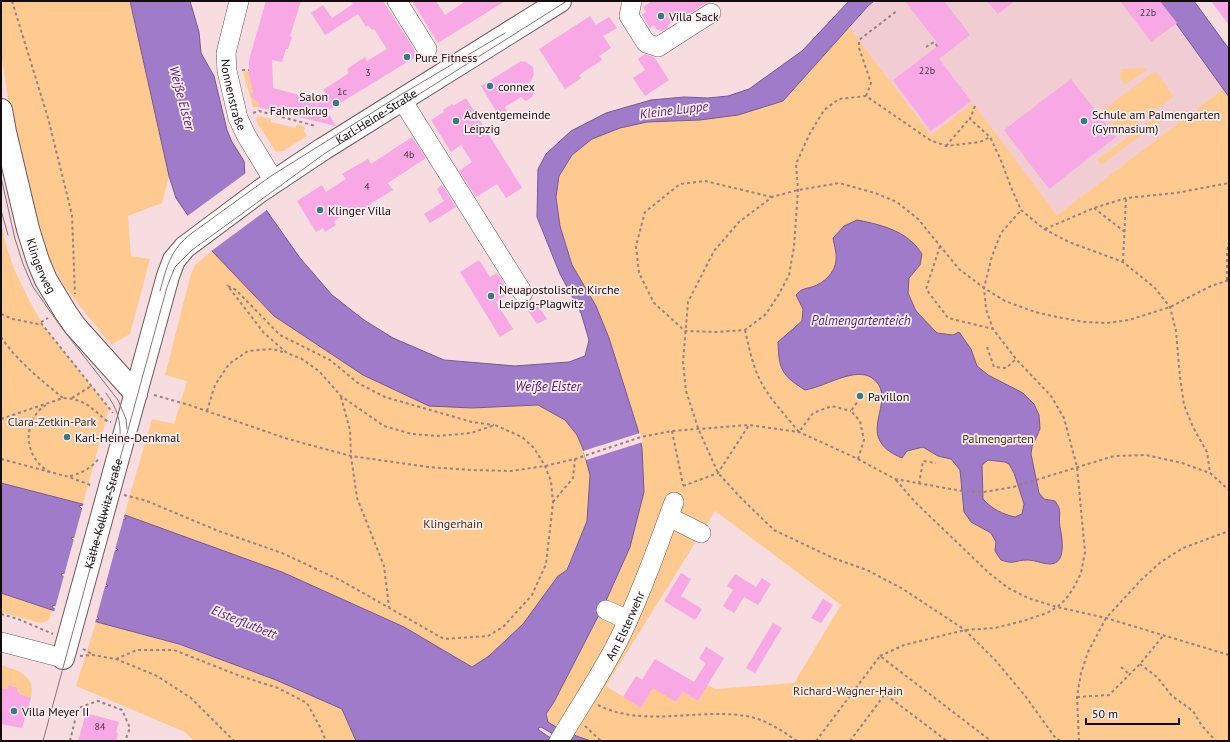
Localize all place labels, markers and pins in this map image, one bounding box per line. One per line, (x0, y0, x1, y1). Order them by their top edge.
place label: Villa Sack (668, 9, 719, 24)
marker: Villa Sack (656, 11, 666, 21)
place label: Pure Fitness (415, 50, 477, 65)
marker: Pure Fitness (402, 52, 412, 62)
place label: connex (498, 79, 535, 94)
marker: connex (485, 81, 495, 91)
place label: Salon Fahrenkrug (270, 89, 328, 118)
marker: Salon Fahrenkrug (331, 98, 341, 108)
place label: Adventgemeinde Leipzig (464, 107, 550, 136)
place label: Schule am Palmengarten (Gymnasium) (1092, 107, 1220, 136)
marker: Adventgemeinde Leipzig (451, 116, 461, 126)
marker: Schule am Palmengarten (Gymnasium) (1079, 116, 1089, 126)
place label: Klinger Villa (328, 203, 391, 218)
marker: Klinger Villa (315, 205, 325, 215)
place label: Neuapostolische Kirche Leipzig-Plagwitz (499, 282, 620, 311)
marker: Neuapostolische Kirche Leipzig-Plagwitz (486, 291, 496, 301)
place label: Pavillon (868, 389, 909, 404)
marker: Pavillon (855, 391, 865, 401)
place label: Karl-Heine-Denkmal (75, 430, 180, 445)
marker: Karl-Heine-Denkmal (62, 432, 72, 442)
place label: Villa Meyer II (21, 704, 89, 719)
marker: Villa Meyer II (9, 706, 19, 716)

